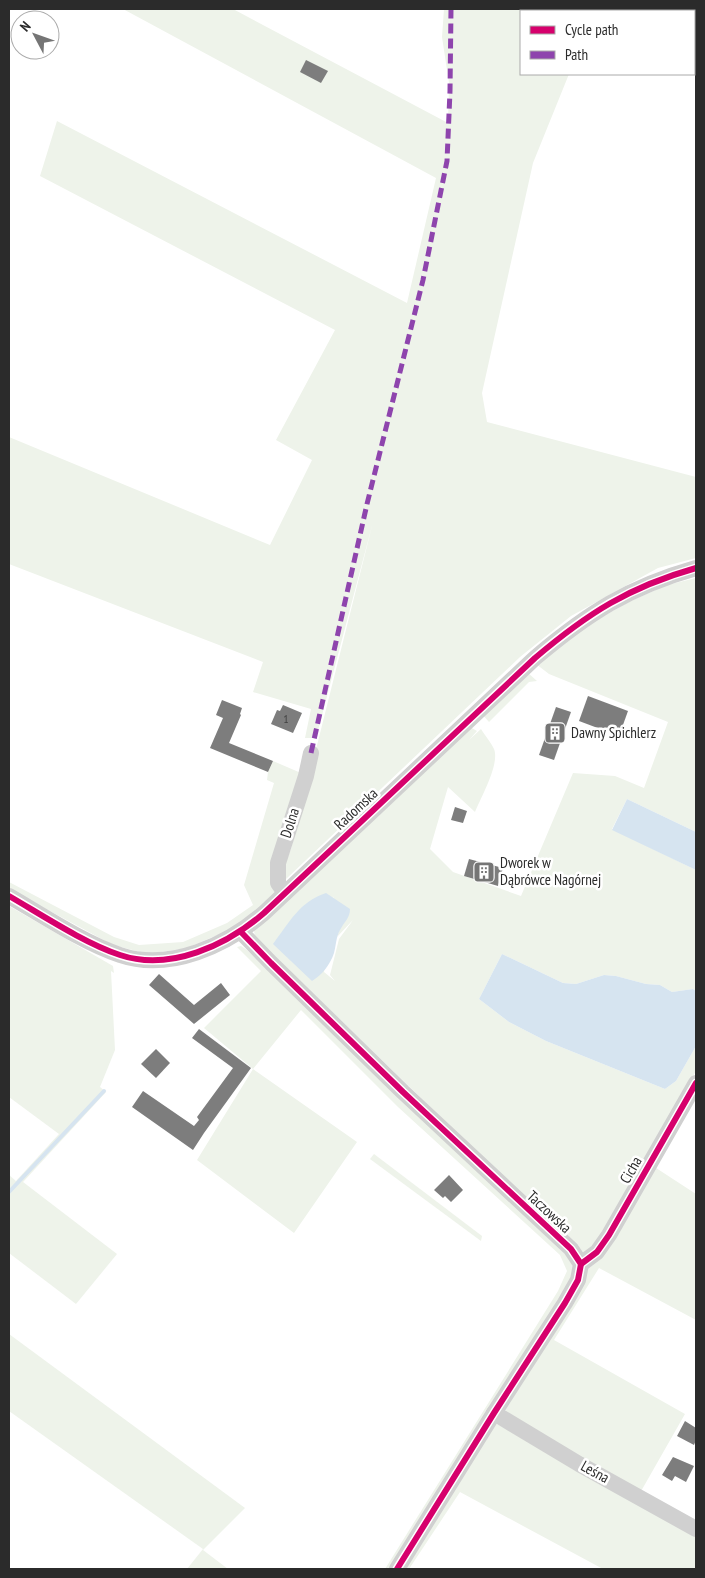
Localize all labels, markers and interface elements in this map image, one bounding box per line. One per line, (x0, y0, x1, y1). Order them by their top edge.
north arrow (10, 10, 60, 60)
legend (520, 10, 695, 75)
text: N (16, 18, 34, 35)
text: Cycle path (565, 20, 618, 39)
text: Path (565, 45, 588, 64)
house number: 1 (283, 711, 289, 726)
building icon: Dawny Spichlerz (543, 721, 567, 745)
place label: Dawny Spichlerz (571, 723, 656, 742)
street label: Radomska (330, 784, 381, 834)
street label: Dolna (276, 805, 303, 840)
place label: Dworek w Dąbrówce Nagórnej (500, 853, 601, 889)
building icon: Dworek w Dąbrówce Nagórnej (472, 860, 496, 884)
street label: Cicha (615, 1153, 646, 1187)
street label: Taczowska (523, 1186, 576, 1237)
street label: Leśna (578, 1456, 613, 1487)

